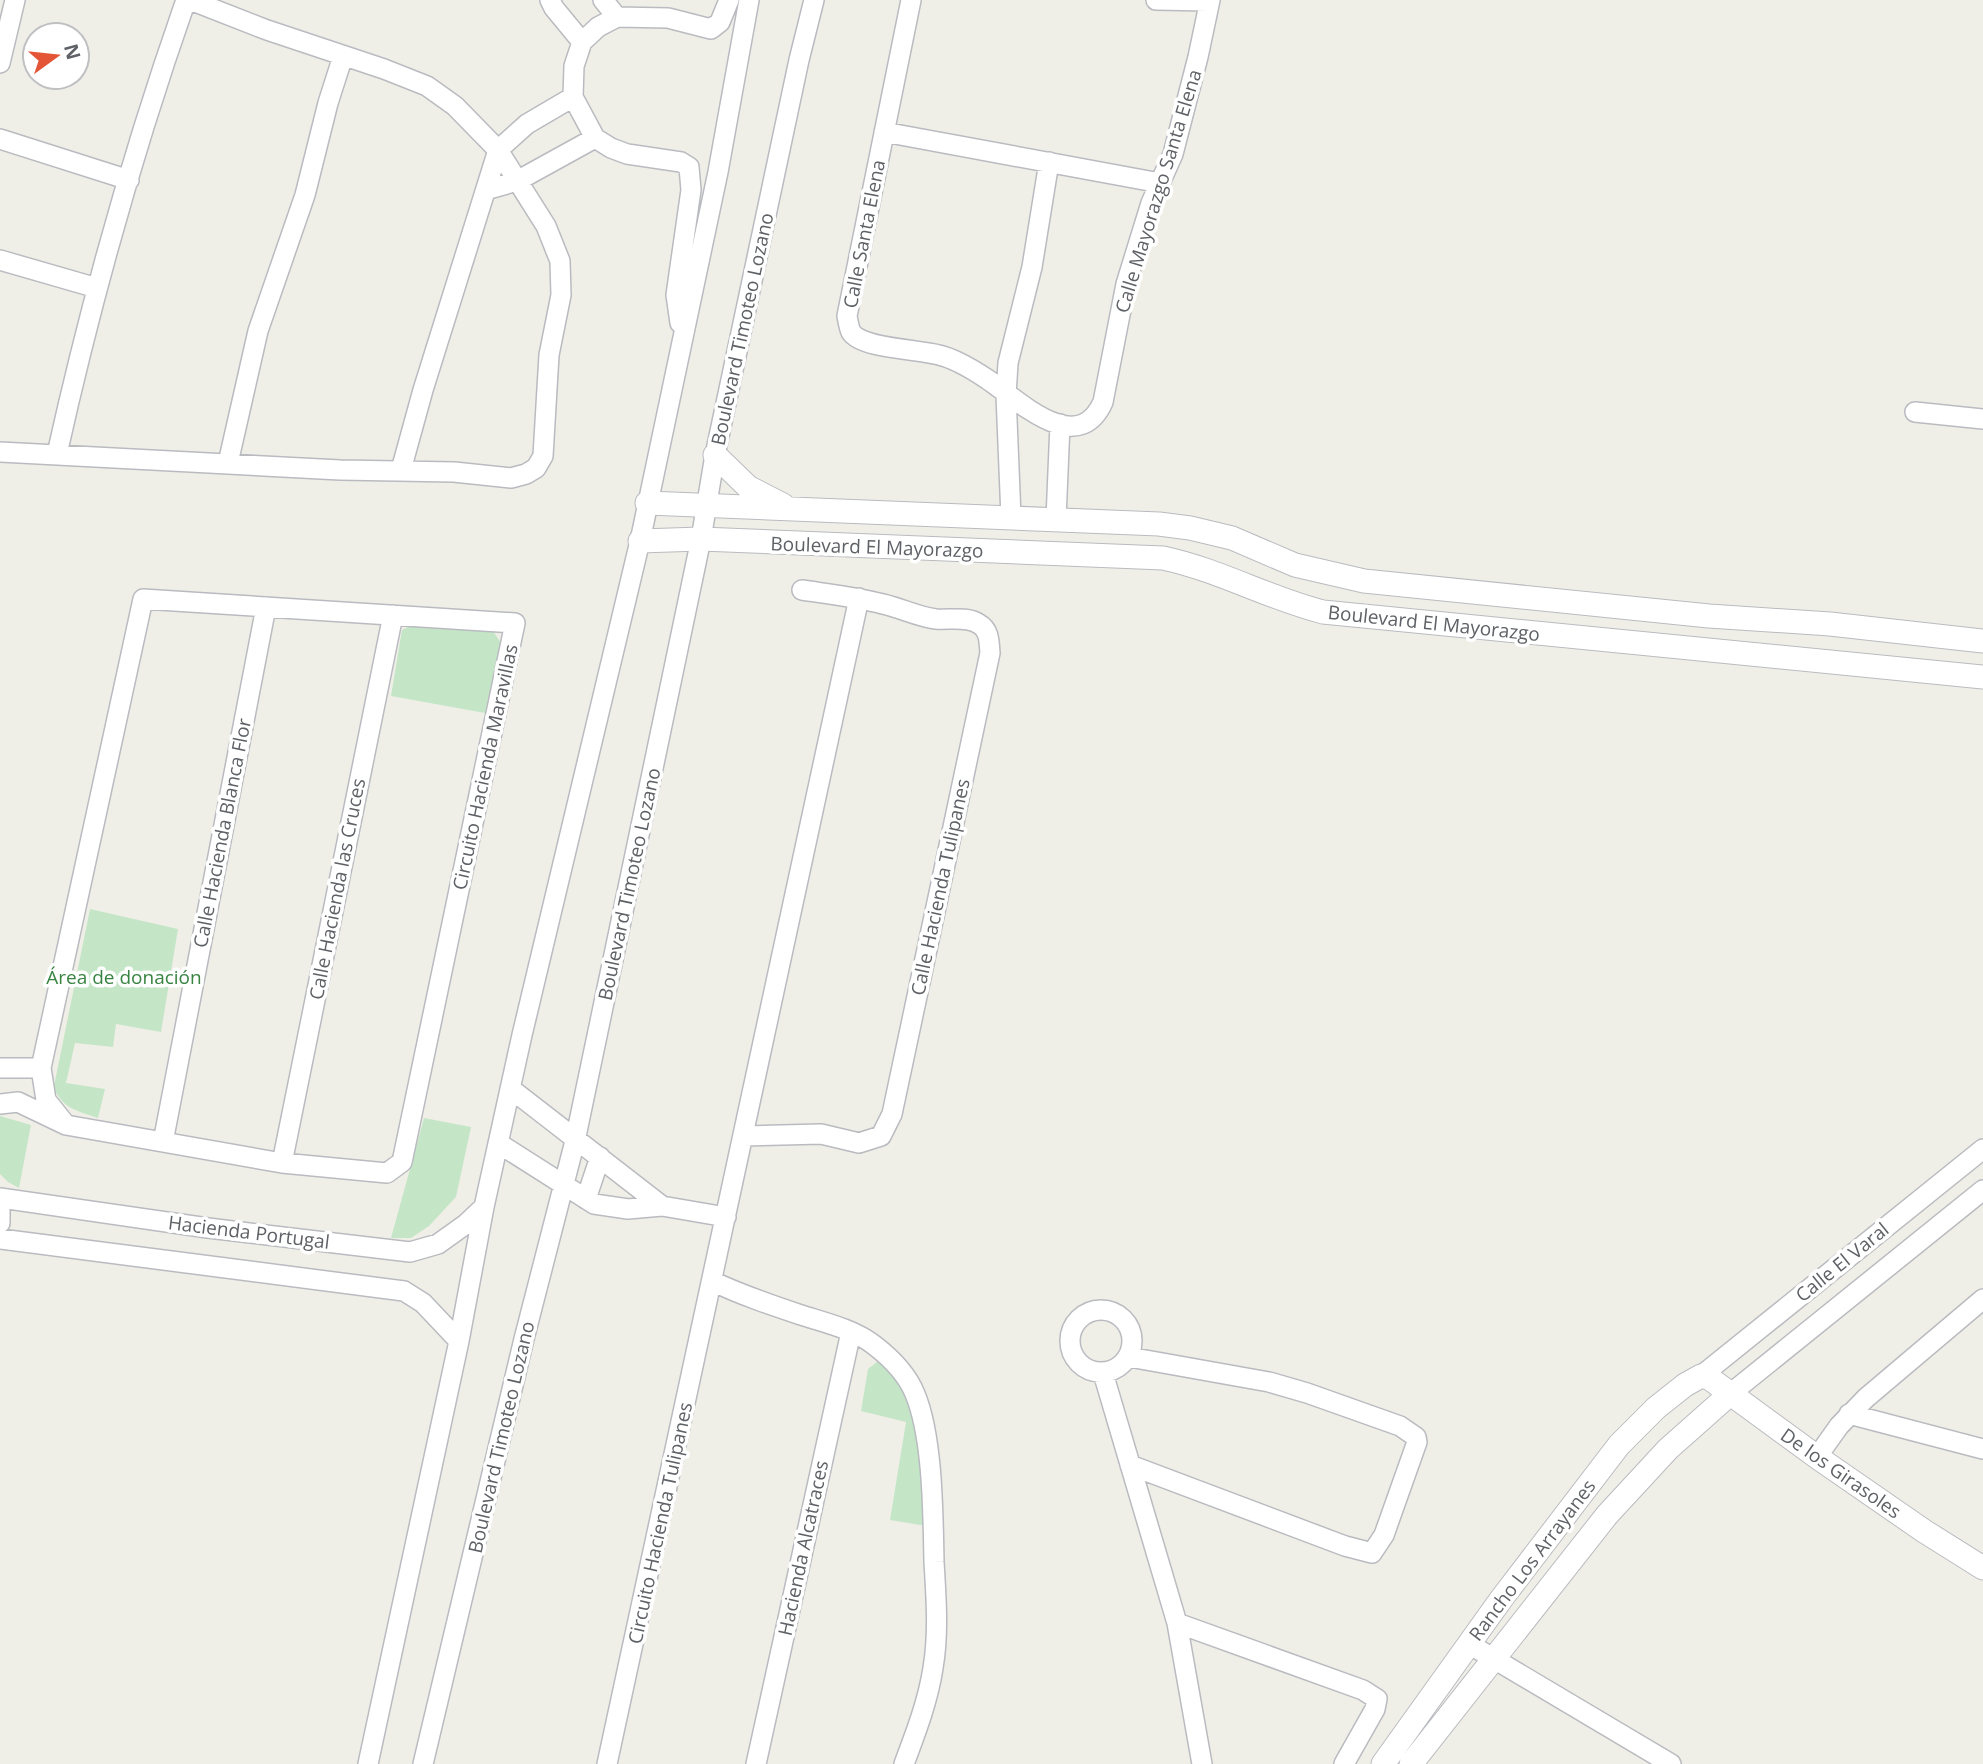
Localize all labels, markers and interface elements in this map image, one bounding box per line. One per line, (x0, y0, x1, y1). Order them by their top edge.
north arrow (21, 21, 91, 91)
text: N (58, 41, 87, 62)
street label: Calle Mayorazgo Santa Elena (1109, 66, 1207, 316)
street label: Calle Santa Elena (837, 157, 891, 311)
street label: Boulevard Timoteo Lozano (705, 210, 779, 448)
street label: Boulevard El Mayorazgo (770, 530, 984, 564)
street label: Boulevard El Mayorazgo (1327, 599, 1541, 647)
street label: Circuito Hacienda Maravillas (446, 642, 524, 892)
street label: Calle Hacienda Blanca Flor (187, 716, 257, 950)
street label: Boulevard Timoteo Lozano (592, 765, 666, 1003)
street label: Calle Hacienda las Cruces (303, 776, 371, 1002)
street label: Calle Hacienda Tulipanes (904, 776, 976, 998)
park label: Área de donación (46, 964, 202, 990)
street label: Hacienda Portugal (167, 1209, 331, 1255)
street label: Calle El Varal (1790, 1216, 1894, 1308)
street label: Boulevard Timoteo Lozano (462, 1319, 540, 1555)
street label: Circuito Hacienda Tulipanes (622, 1400, 698, 1646)
street label: De los Girasoles (1776, 1422, 1906, 1524)
street label: Hacienda Alcatraces (772, 1458, 834, 1638)
street label: Rancho Los Arrayanes (1463, 1474, 1601, 1646)

